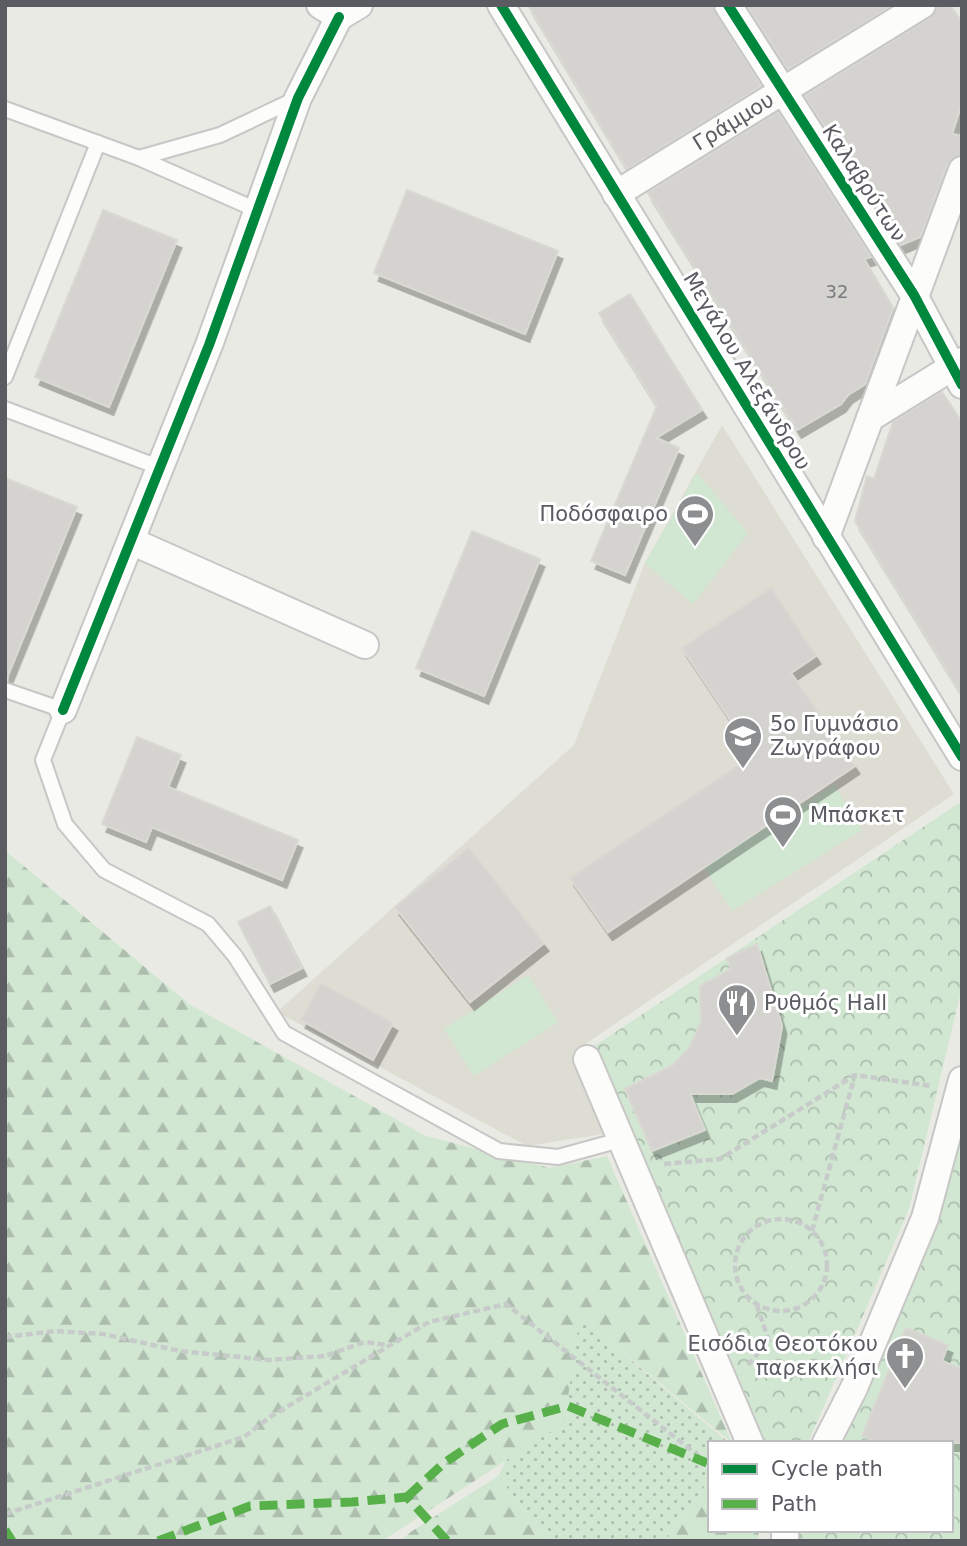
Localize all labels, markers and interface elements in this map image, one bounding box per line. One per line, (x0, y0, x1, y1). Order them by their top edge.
street label: Γράμμου (689, 87, 778, 156)
street label: Καλαβρύτων (817, 120, 911, 246)
street label: Μεγάλου Αλεξάνδρου (678, 268, 816, 474)
house number: 32 (826, 281, 848, 302)
sports icon: Ποδόσφαιρο (674, 493, 716, 548)
place label: Ποδόσφαιρο (539, 502, 668, 526)
place label: 5ο Γυμνάσιο Ζωγράφου (770, 712, 899, 760)
school or university icon: 5ο Γυμνάσιο Ζωγράφου (722, 715, 764, 770)
sports icon: Μπάσκετ (762, 794, 804, 849)
place label: Μπάσκετ (810, 803, 904, 827)
restaurant icon: Ρυθμός Hall (716, 982, 758, 1037)
place label: Ρυθμός Hall (764, 991, 887, 1015)
place label: Εισόδια Θεοτόκου παρεκκλήσι (687, 1332, 878, 1380)
church icon: Εισόδια Θεοτόκου παρεκκλήσι (884, 1335, 926, 1390)
legend (708, 1441, 953, 1532)
text: Cycle path (771, 1457, 883, 1481)
text: Path (771, 1492, 817, 1516)

